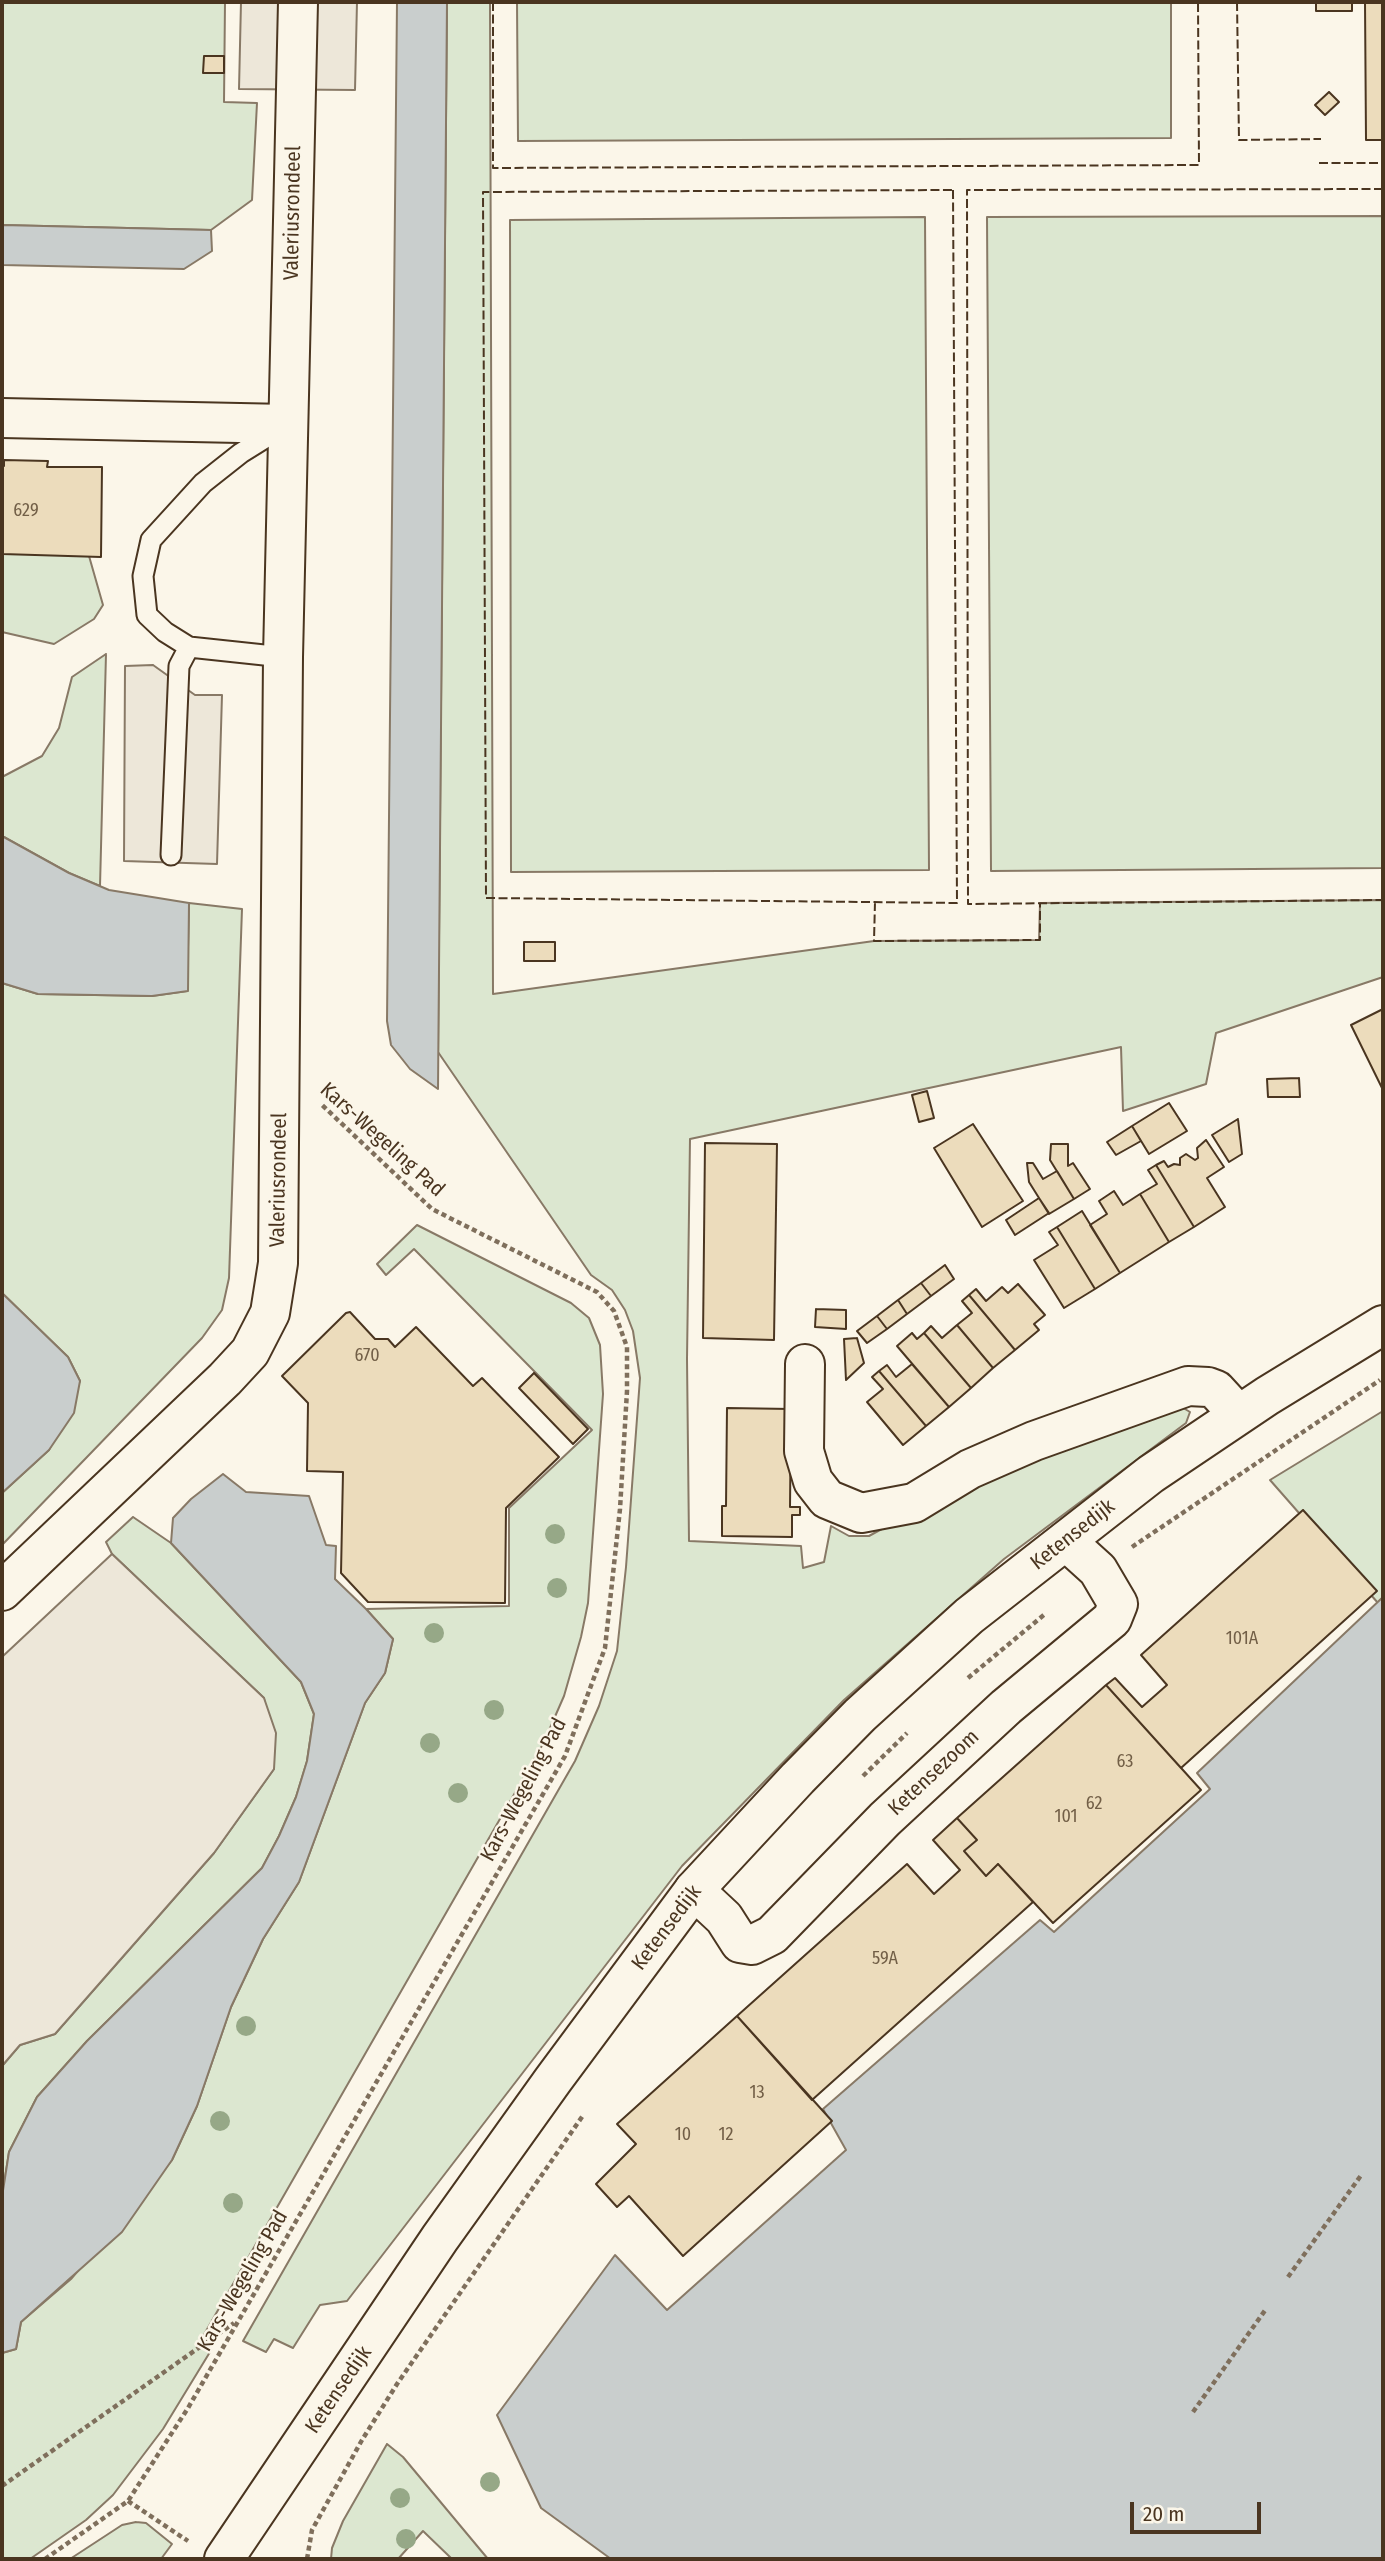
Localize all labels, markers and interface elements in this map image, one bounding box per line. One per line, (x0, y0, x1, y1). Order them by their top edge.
street label: Valeriusrondeel (279, 145, 307, 281)
house number: 629 (13, 500, 39, 522)
street label: Kars-Wegeling Pad (315, 1078, 449, 1202)
street label: Valeriusrondeel (265, 1112, 293, 1248)
house number: 670 (354, 1345, 380, 1367)
street label: Ketensedijk (1026, 1494, 1120, 1576)
house number: 101A (1226, 1628, 1258, 1650)
street label: Kars-Wegeling Pad (476, 1714, 572, 1866)
street label: Ketensezoom (883, 1725, 985, 1821)
house number: 63 (1117, 1751, 1133, 1773)
house number: 62 (1086, 1793, 1102, 1815)
house number: 101 (1055, 1806, 1077, 1828)
street label: Ketensedijk (627, 1880, 707, 1976)
house number: 59A (872, 1948, 898, 1970)
house number: 13 (749, 2082, 765, 2104)
house number: 10 (675, 2124, 691, 2146)
house number: 12 (719, 2124, 733, 2146)
street label: Kars-Wegeling Pad (192, 2206, 294, 2356)
street label: Ketensedijk (301, 2341, 377, 2439)
scale bar (1133, 2488, 1264, 2532)
text: 20 m (1143, 2501, 1184, 2527)

